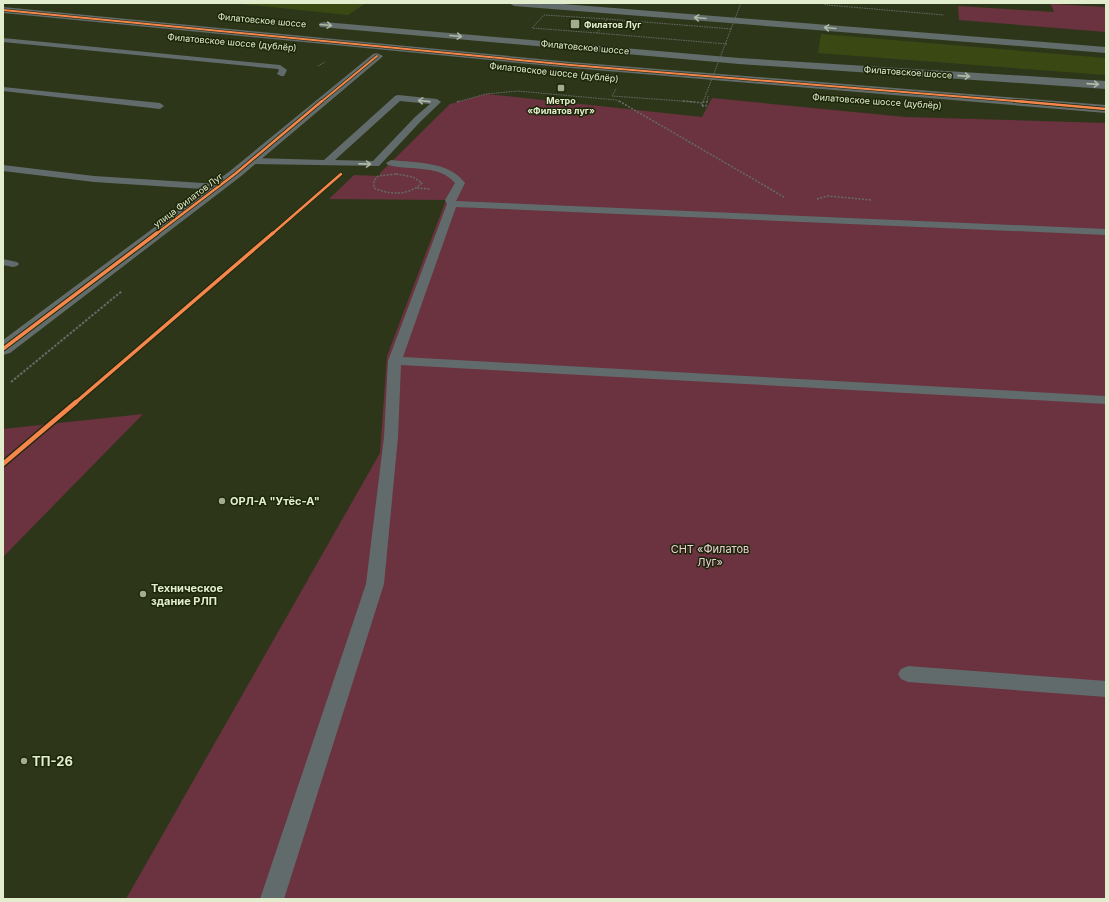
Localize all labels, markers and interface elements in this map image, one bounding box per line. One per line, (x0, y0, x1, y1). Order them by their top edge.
street label: Филатовское шоссе (217, 11, 307, 29)
one-way arrow (694, 14, 707, 21)
marker: Филатов Луг (569, 18, 581, 30)
place label: Филатов Луг (584, 19, 641, 30)
one-way arrow (319, 22, 332, 29)
one-way arrow (824, 25, 837, 32)
street label: Филатовское шоссе (дублёр) (167, 31, 297, 53)
one-way arrow (449, 33, 462, 40)
street label: Филатовское шоссе (540, 38, 630, 56)
street label: Филатовское шоссе (дублёр) (489, 60, 619, 84)
street label: Филатовское шоссе (863, 63, 953, 81)
one-way arrow (957, 73, 970, 80)
one-way arrow (1087, 81, 1100, 88)
marker: Метро «Филатов луг» (556, 83, 566, 93)
street label: Филатовское шоссе (дублёр) (812, 91, 942, 111)
place label: Метро «Филатов луг» (527, 95, 595, 116)
one-way arrow (418, 97, 431, 105)
one-way arrow (358, 160, 371, 167)
street label: улица Филатов Луг (151, 170, 225, 230)
place label: ОРЛ-А "Утёс-А" (230, 494, 320, 508)
marker: ОРЛ-А "Утёс-А" (217, 496, 227, 506)
park label: СНТ «Филатов Луг» (671, 542, 749, 569)
place label: Техническое здание РЛП (151, 581, 223, 608)
marker: Техническое здание РЛП (138, 589, 148, 599)
place label: ТП-26 (32, 753, 73, 769)
marker: ТП-26 (19, 756, 29, 766)

